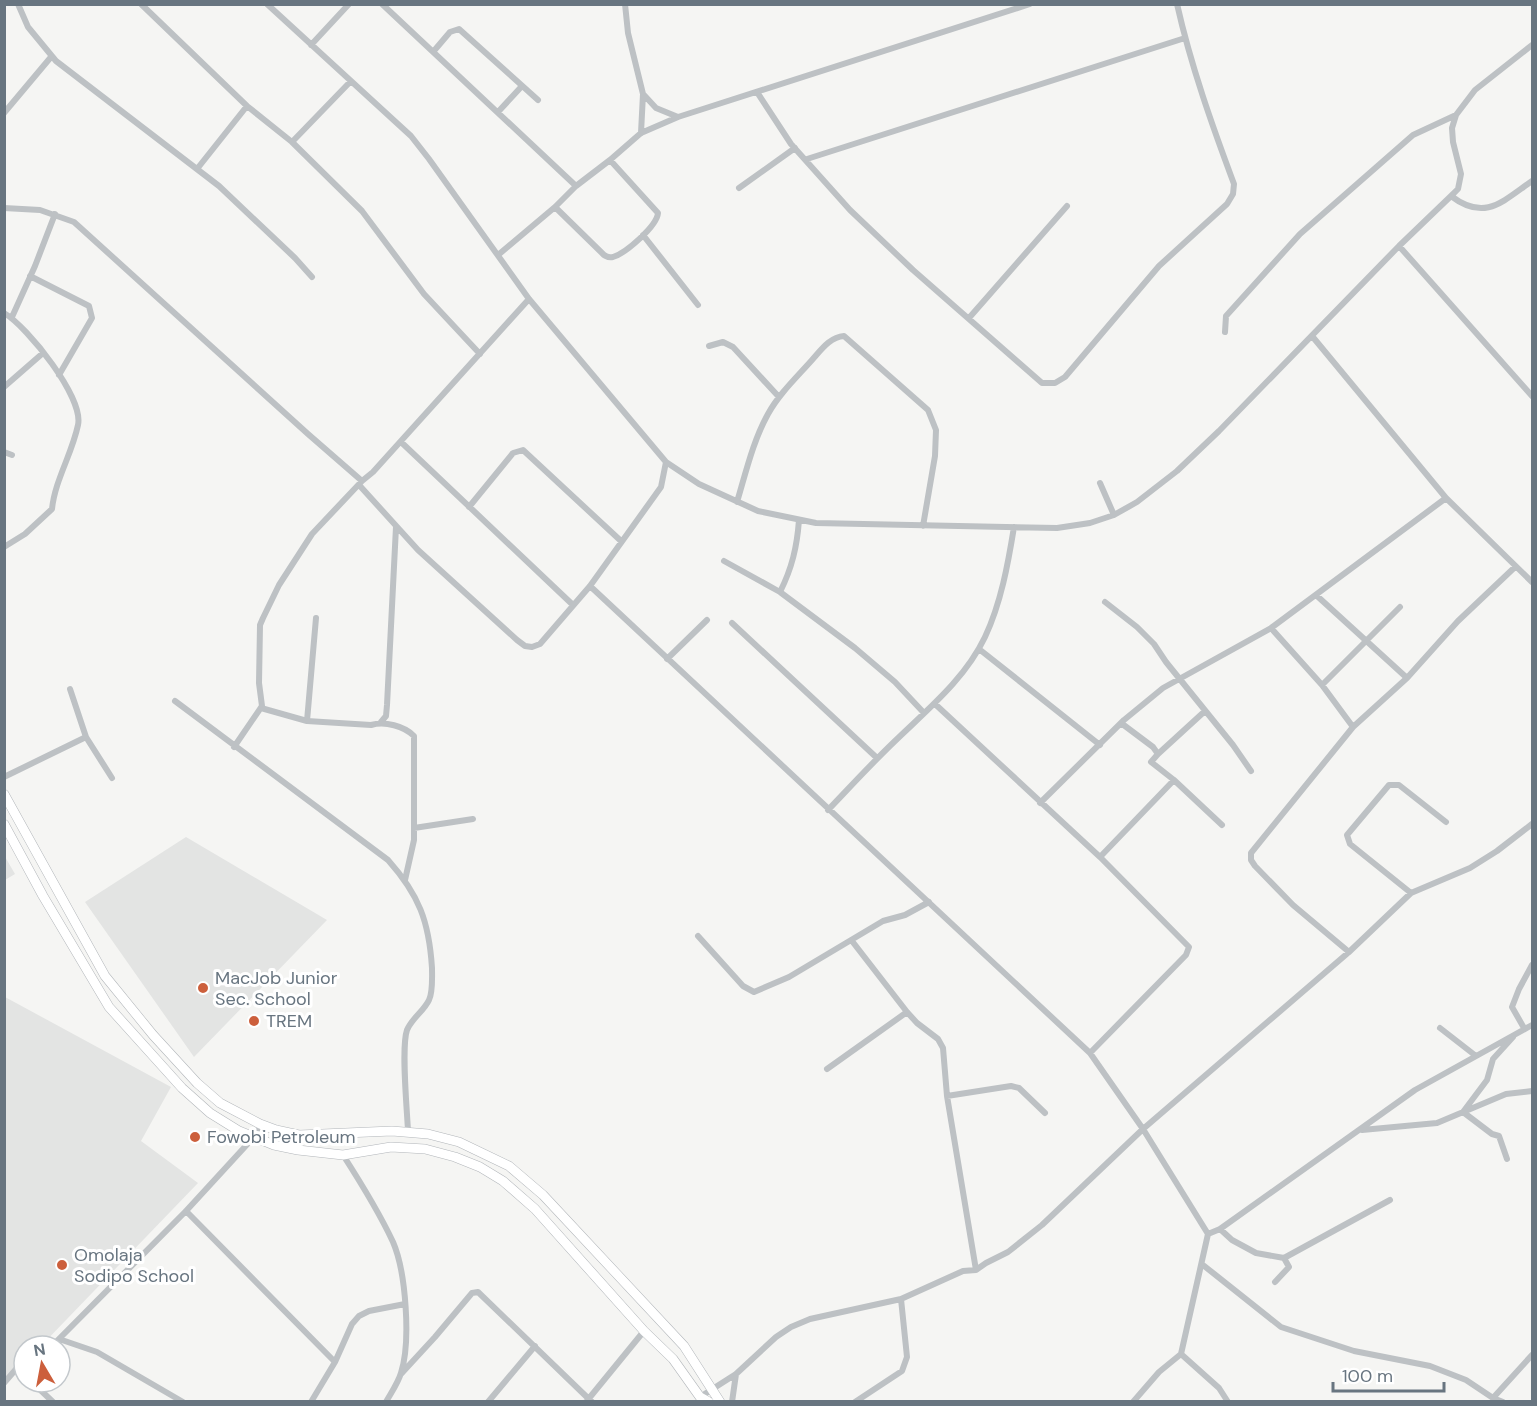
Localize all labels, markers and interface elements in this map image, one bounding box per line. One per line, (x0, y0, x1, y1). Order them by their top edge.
place label: MacJob Junior Sec. School (215, 966, 338, 1011)
marker: MacJob Junior Sec. School (196, 981, 210, 995)
place label: TREM (266, 1009, 312, 1033)
marker: TREM (247, 1014, 261, 1028)
place label: Fowobi Petroleum (207, 1125, 356, 1149)
marker: Fowobi Petroleum (188, 1130, 202, 1144)
place label: Omolaja Sodipo School (74, 1243, 194, 1288)
marker: Omolaja Sodipo School (55, 1258, 69, 1272)
north arrow (12, 1334, 72, 1394)
text: N (32, 1338, 47, 1361)
scale bar (1333, 1355, 1444, 1393)
text: 100 m (1342, 1364, 1393, 1388)

